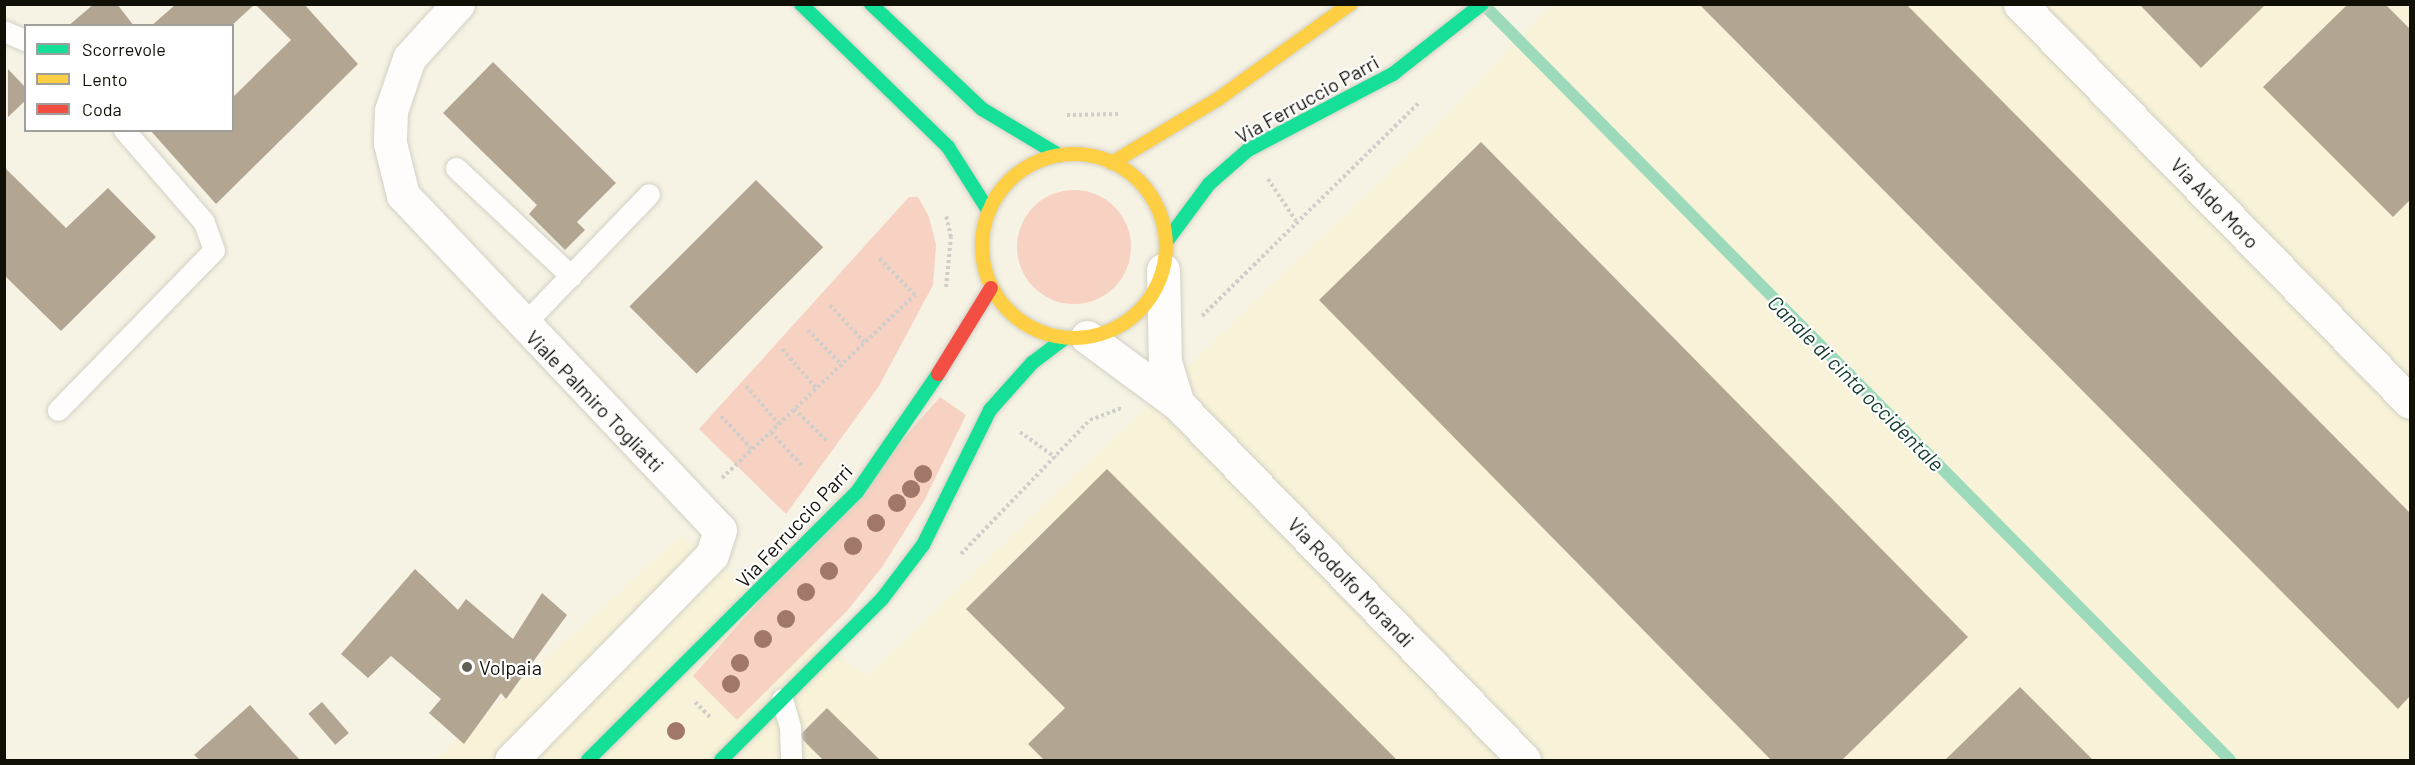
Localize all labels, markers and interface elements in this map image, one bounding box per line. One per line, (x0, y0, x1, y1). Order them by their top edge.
legend (24, 24, 234, 132)
text: Scorrevole (82, 38, 166, 60)
street label: Via Ferruccio Parri (1231, 50, 1383, 148)
text: Lento (82, 68, 128, 90)
text: Coda (82, 98, 122, 120)
street label: Via Aldo Moro (2166, 153, 2264, 253)
water label: Canale di cinta occidentale (1763, 290, 1949, 476)
street label: Viale Palmiro Togliatti (521, 325, 669, 477)
street label: Via Ferruccio Parri (731, 459, 857, 593)
street label: Via Rodolfo Morandi (1283, 512, 1419, 652)
place label: Volpaia (479, 655, 542, 679)
marker: Volpaia (460, 660, 474, 674)

